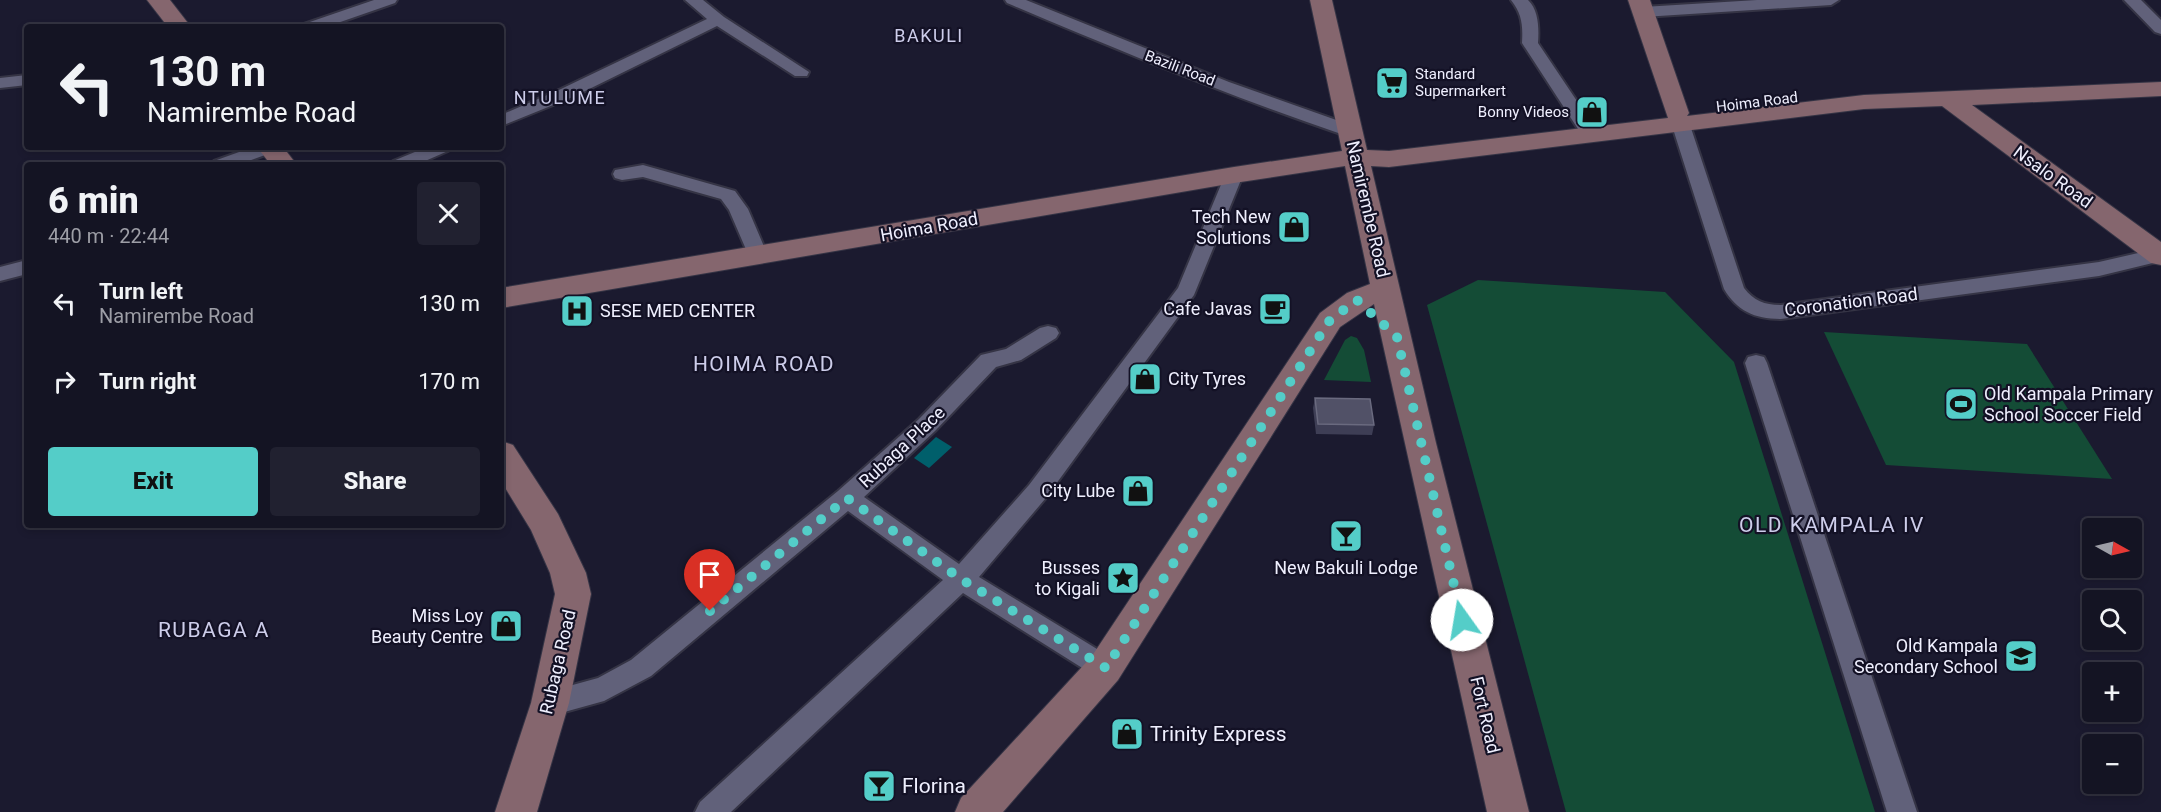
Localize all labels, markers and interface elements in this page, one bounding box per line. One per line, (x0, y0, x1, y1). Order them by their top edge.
district label: BAKULI (894, 25, 964, 46)
street label: Bazili Road (1142, 46, 1218, 90)
text: 130 m (147, 47, 266, 96)
icon: left (48, 48, 126, 126)
supermarket icon: Standard Supermarkert (1374, 65, 1410, 101)
place label: Standard Supermarkert (1415, 65, 1506, 100)
district label: NTULUME (514, 87, 606, 108)
street label: Hoima Road (1715, 88, 1799, 116)
shop icon: Bonny Videos (1574, 94, 1610, 130)
text: Namirembe Road (147, 97, 356, 129)
place label: Bonny Videos (1478, 103, 1569, 121)
street label: Namirembe Road (1343, 139, 1394, 279)
street label: Nsalo Road (2010, 141, 2097, 212)
text: 6 min (48, 180, 139, 222)
button: close (417, 182, 480, 245)
place label: Tech New Solutions (1192, 206, 1271, 248)
street label: Hoima Road (878, 208, 979, 245)
shop icon: Tech New Solutions (1276, 209, 1312, 245)
text: 440 m · 22:44 (48, 224, 169, 248)
text: Turn left (99, 279, 183, 304)
street label: Coronation Road (1783, 283, 1919, 320)
icon: left (48, 287, 81, 320)
text: 130 m (418, 291, 480, 316)
cafe icon: Cafe Javas (1257, 291, 1293, 327)
hospital icon: SESE MED CENTER (559, 293, 595, 329)
place label: Cafe Javas (1163, 298, 1252, 319)
place label: SESE MED CENTER (600, 300, 755, 321)
text: Namirembe Road (99, 304, 254, 328)
district label: HOIMA ROAD (693, 352, 835, 376)
shop icon: City Tyres (1127, 361, 1163, 397)
icon: right (48, 365, 81, 398)
place label: City Tyres (1168, 368, 1246, 389)
text: Turn right (99, 369, 196, 394)
text: 170 m (418, 369, 480, 394)
place label: Old Kampala Primary School Soccer Field (1984, 383, 2153, 425)
sports icon: Old Kampala Primary School Soccer Field (1943, 386, 1979, 422)
street label: Rubaga Place (854, 402, 949, 492)
button: Exit (48, 447, 258, 516)
button: Share (270, 447, 480, 516)
shop icon: City Lube (1120, 473, 1156, 509)
place label: City Lube (1041, 480, 1115, 501)
district label: OLD KAMPALA IV (1739, 513, 1925, 537)
bar icon: New Bakuli Lodge (1328, 518, 1364, 554)
north arrow (2082, 518, 2142, 578)
map controls (2082, 518, 2142, 794)
pin (684, 549, 735, 611)
place label: Busses to Kigali (1035, 557, 1100, 599)
place label: New Bakuli Lodge (1274, 557, 1418, 578)
icon: arrive (693, 558, 726, 591)
place icon: Busses to Kigali (1105, 560, 1141, 596)
position arrow (1430, 588, 1494, 652)
button: search (2082, 590, 2142, 650)
place label: Miss Loy Beauty Centre (371, 605, 483, 647)
shop icon: Miss Loy Beauty Centre (488, 608, 524, 644)
street label: Rubaga Road (535, 608, 580, 716)
district label: RUBAGA A (158, 618, 270, 642)
place label: Old Kampala Secondary School (1854, 635, 1998, 677)
school or university icon: Old Kampala Secondary School (2003, 638, 2039, 674)
button: + (2082, 662, 2142, 722)
street label: Fort Road (1466, 674, 1505, 755)
shop icon: Trinity Express (1109, 716, 1145, 752)
place label: Trinity Express (1150, 722, 1287, 746)
button: − (2082, 734, 2142, 794)
bar icon: Florina (861, 768, 897, 804)
place label: Florina (902, 774, 966, 798)

